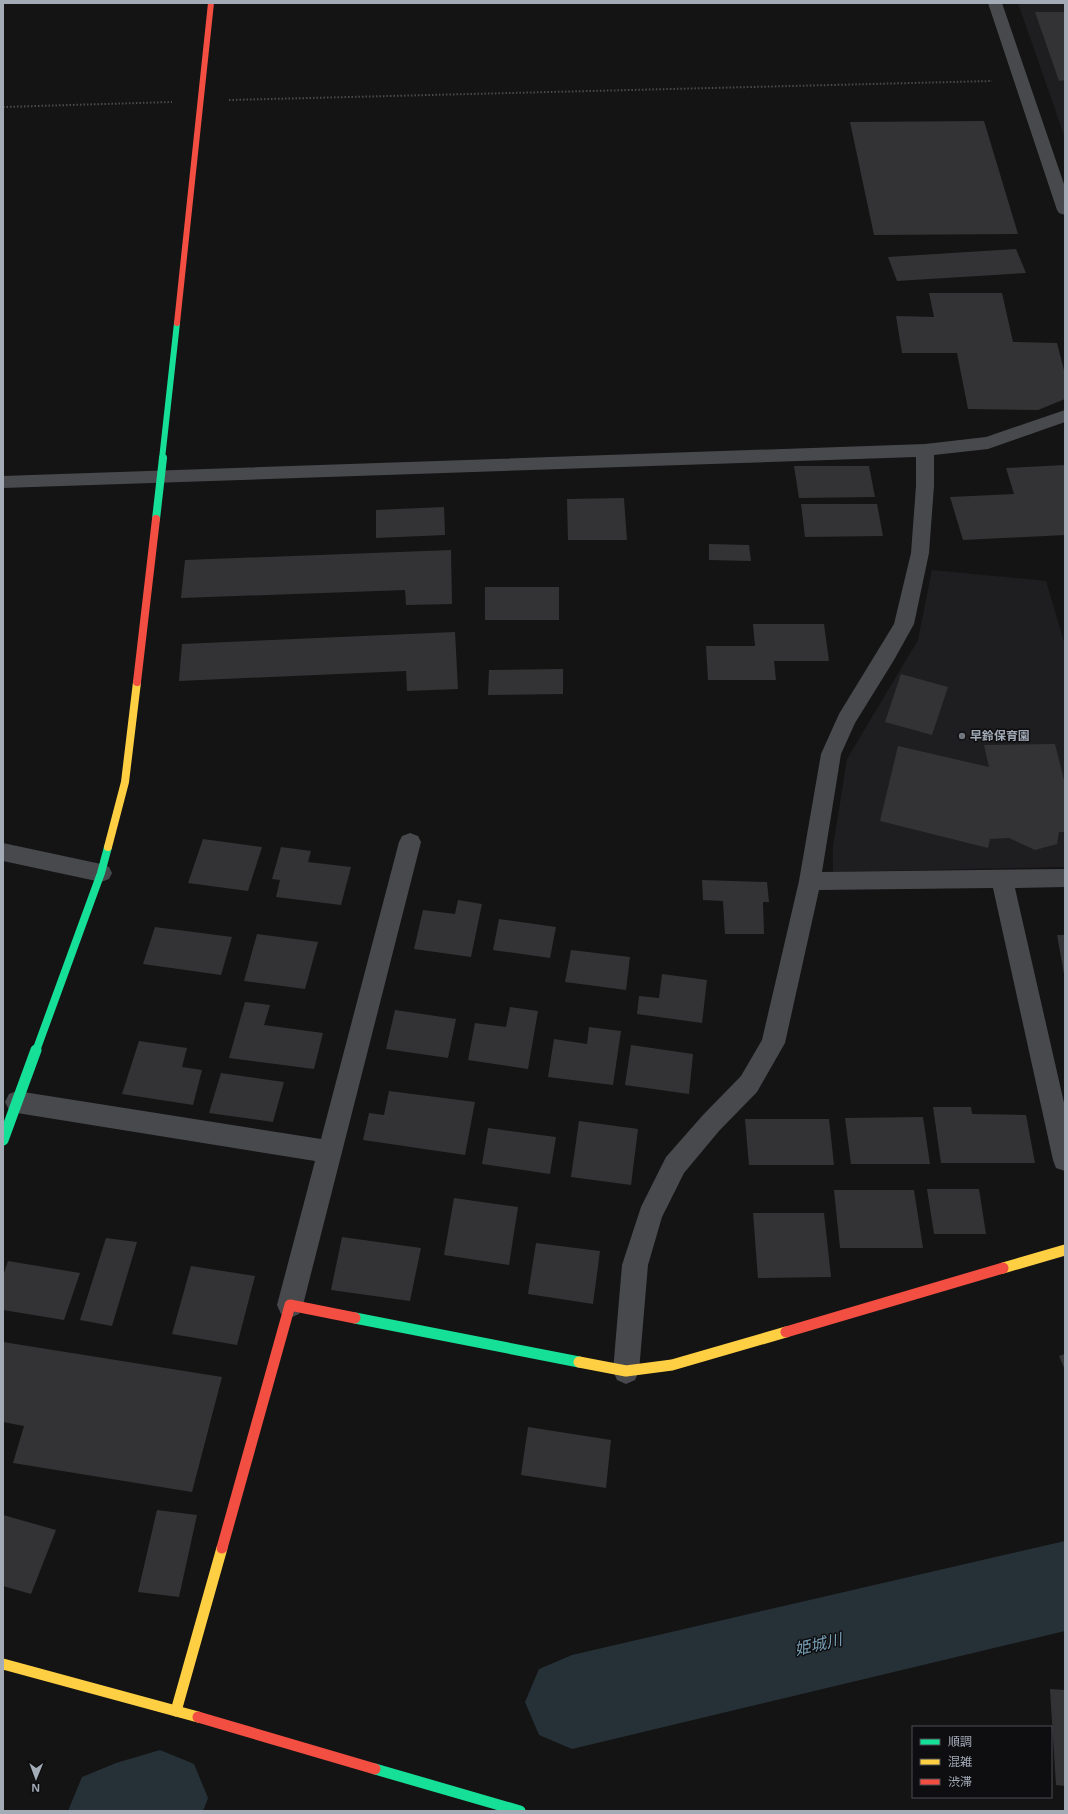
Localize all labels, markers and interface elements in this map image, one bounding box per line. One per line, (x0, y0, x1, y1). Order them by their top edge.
place label: 早鈴保育園 (970, 727, 1030, 744)
marker: 早鈴保育園 (957, 731, 967, 741)
water label: 姫城川 (792, 1627, 846, 1660)
legend (912, 1726, 1052, 1798)
text: 順調 (948, 1733, 972, 1750)
text: 混雑 (948, 1753, 972, 1770)
north arrow (16, 1758, 56, 1798)
text: 渋滞 (948, 1773, 972, 1790)
text: N (31, 1781, 40, 1796)

